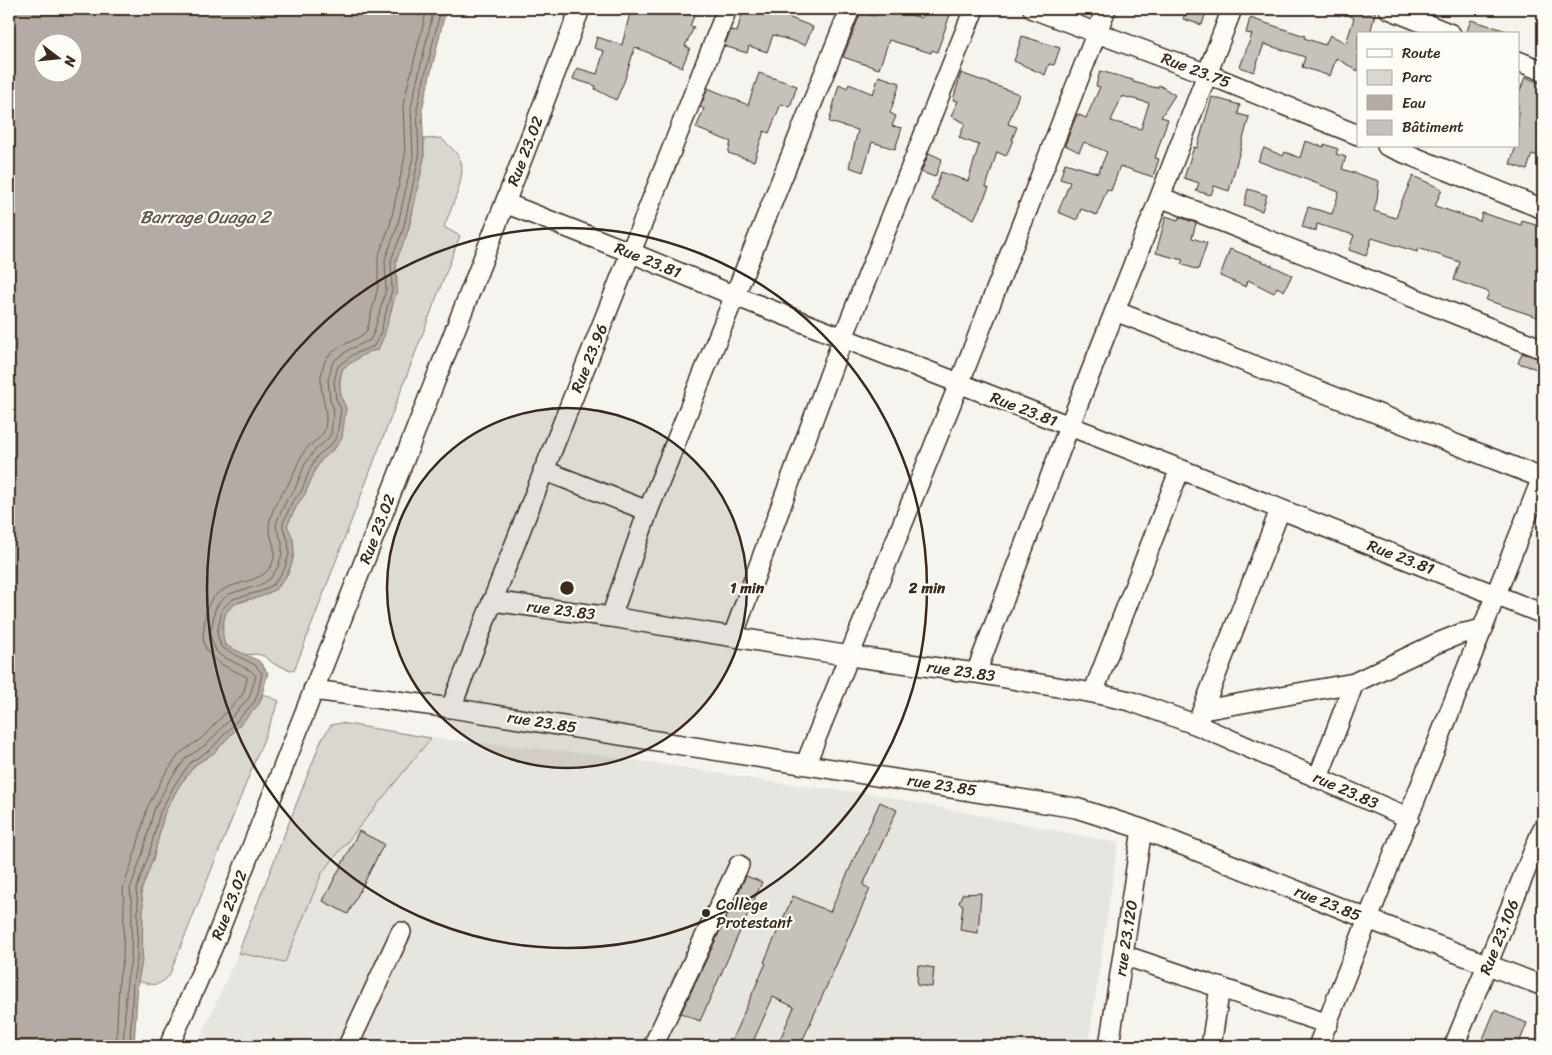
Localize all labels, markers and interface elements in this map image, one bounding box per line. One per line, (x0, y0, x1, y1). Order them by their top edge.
north arrow (32, 32, 82, 82)
legend (1357, 32, 1520, 148)
text: Route (1402, 40, 1441, 66)
street label: Rue 23.75 (1157, 43, 1235, 97)
text: N (57, 52, 84, 70)
text: Parc (1402, 64, 1432, 90)
text: Eau (1402, 90, 1426, 116)
street label: Rue 23.02 (498, 112, 552, 190)
text: Bâtiment (1402, 114, 1464, 140)
water label: Barrage Ouaga 2 (140, 201, 273, 233)
street label: Rue 23.81 (610, 233, 686, 287)
street label: Rue 23.96 (562, 319, 616, 397)
street label: Rue 23.81 (986, 383, 1062, 435)
street label: Rue 23.02 (350, 490, 404, 568)
street label: Rue 23.81 (1363, 531, 1439, 583)
text: 1 min (730, 575, 765, 601)
text: 2 min (908, 575, 946, 601)
centre of rings (558, 579, 576, 597)
street label: rue 23.83 (525, 591, 597, 629)
street label: rue 23.83 (925, 652, 997, 690)
street label: rue 23.85 (505, 702, 579, 742)
street label: rue 23.83 (1309, 763, 1384, 817)
street label: rue 23.85 (905, 765, 979, 805)
street label: Rue 23.02 (202, 866, 256, 944)
street label: rue 23.85 (1290, 876, 1366, 930)
place label: Collège Protestant (716, 890, 793, 937)
street label: Rue 23.106 (1471, 895, 1527, 979)
street label: rue 23.120 (1106, 898, 1146, 978)
marker: Collège Protestant (700, 907, 712, 919)

